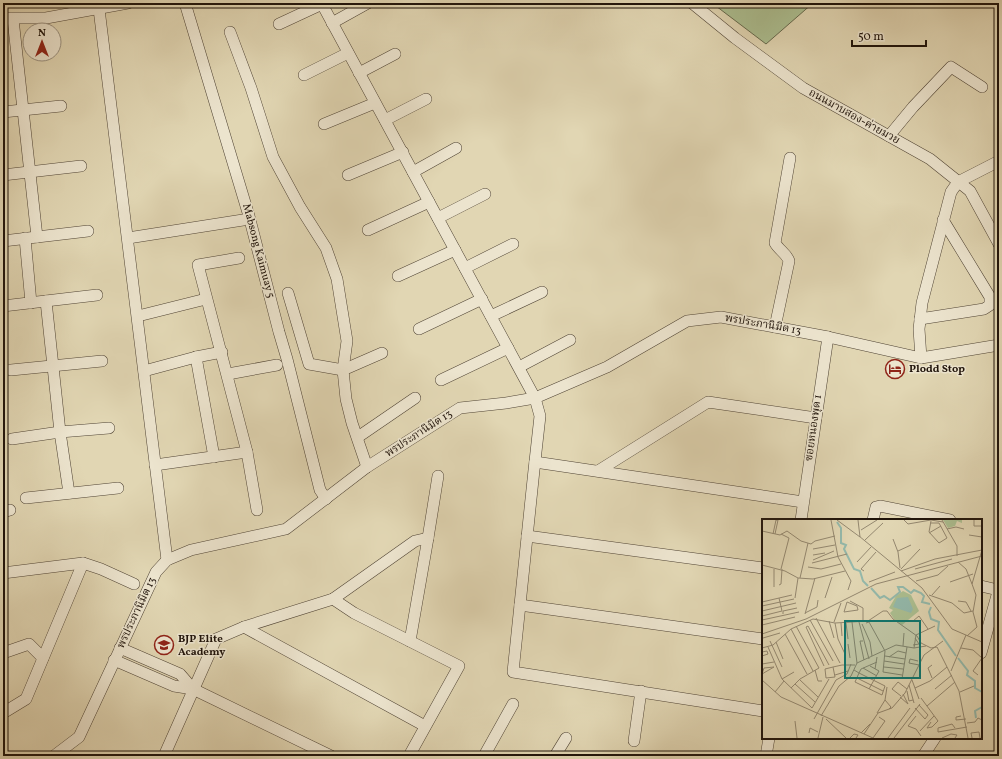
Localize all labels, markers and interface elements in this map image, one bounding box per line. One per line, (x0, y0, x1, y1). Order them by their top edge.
north arrow (22, 22, 62, 62)
scale bar (852, 22, 926, 48)
text: N (38, 26, 46, 41)
text: 50 m (858, 29, 884, 45)
street label: ถนนมาบสอง-ค่ายมวย (806, 86, 902, 148)
street label: Mabsong Kaimuay 5 (238, 202, 278, 300)
street label: พรประภานิมิต 13 (724, 311, 803, 339)
hotel icon: Plodd Stop (884, 358, 906, 380)
place label: Plodd Stop (909, 362, 965, 377)
street label: ซอยหนองพุด 1 (802, 394, 826, 462)
street label: พรประภานิมิต 13 (383, 406, 456, 461)
inset map (762, 519, 982, 739)
street label: พรประภานิมิต 13 (114, 575, 160, 651)
place label: BJP Elite Academy (178, 632, 226, 660)
school or university icon: BJP Elite Academy (153, 634, 175, 656)

